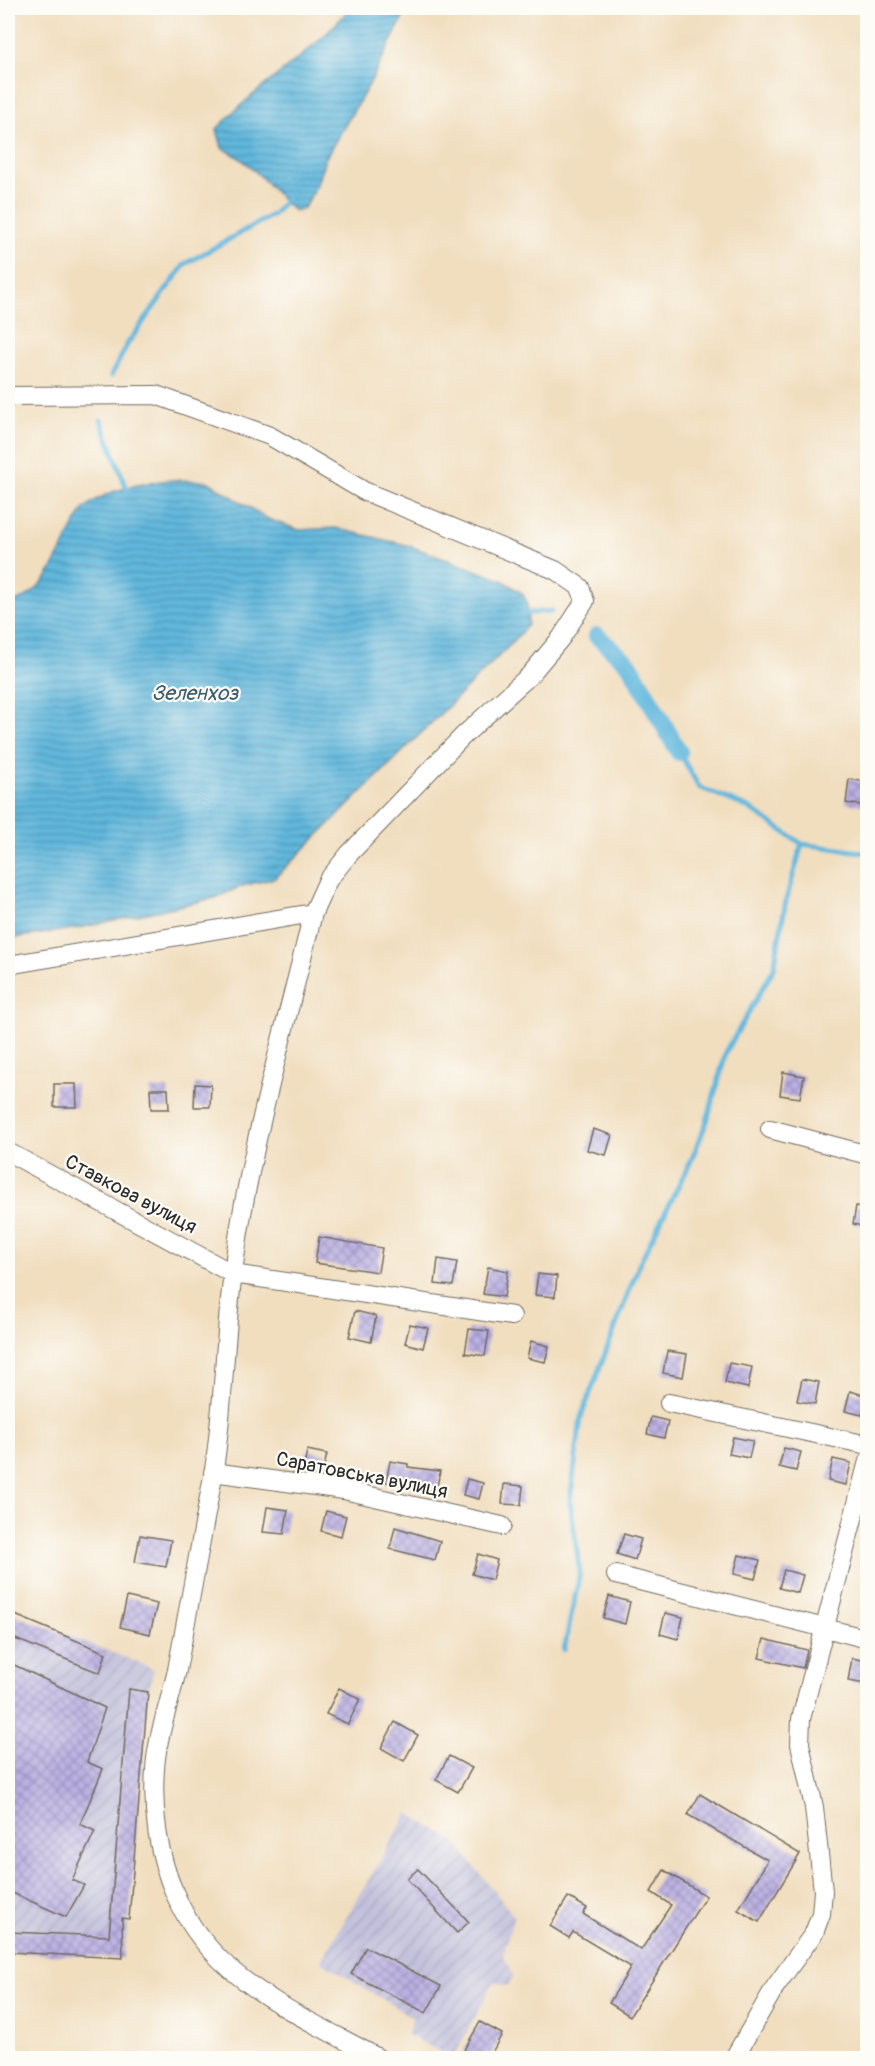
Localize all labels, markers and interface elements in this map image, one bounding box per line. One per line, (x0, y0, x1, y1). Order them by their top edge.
water label: Зеленхоз (152, 680, 239, 707)
street label: Ставкова вулиця (61, 1149, 201, 1239)
street label: Саратовська вулиця (274, 1446, 450, 1504)

